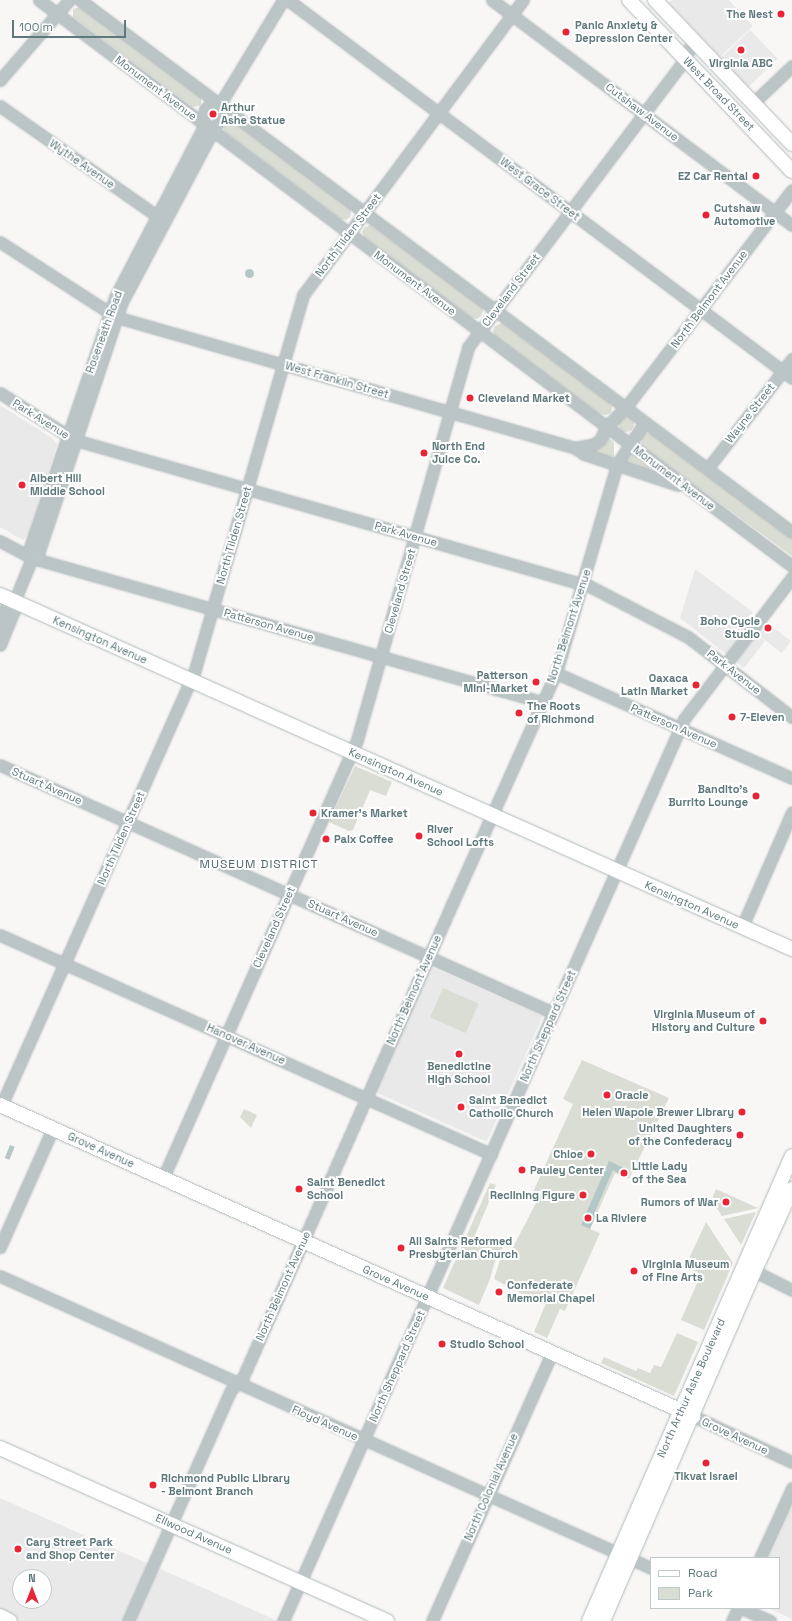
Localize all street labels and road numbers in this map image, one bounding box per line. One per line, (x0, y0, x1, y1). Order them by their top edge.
street label: Monument Avenue (112, 53, 200, 123)
street label: West Broad Street (680, 54, 758, 134)
street label: Cutshaw Avenue (603, 80, 681, 144)
street label: Wythe Avenue (47, 137, 117, 191)
street label: West Grace Street (498, 155, 582, 223)
street label: North Tilden Street (312, 191, 384, 279)
street label: Monument Avenue (371, 248, 459, 318)
street label: North Belmont Avenue (668, 248, 750, 350)
street label: Cleveland Street (479, 251, 543, 329)
street label: Roseneath Road (83, 289, 125, 375)
street label: West Franklin Street (284, 359, 390, 401)
street label: Wayne Street (723, 381, 777, 445)
street label: Park Avenue (10, 396, 72, 442)
street label: Monument Avenue (630, 443, 718, 513)
street label: North Tilden Street (214, 484, 254, 586)
street label: Park Avenue (373, 519, 439, 549)
street label: Cleveland Street (382, 547, 418, 635)
street label: North Belmont Avenue (544, 567, 594, 685)
street label: Patterson Avenue (222, 606, 316, 644)
street label: Kensington Avenue (51, 613, 149, 667)
street label: Park Avenue (705, 647, 763, 697)
street label: Patterson Avenue (629, 701, 719, 751)
street label: Kensington Avenue (347, 745, 445, 799)
street label: Stuart Avenue (10, 765, 84, 807)
street label: North Tilden Street (94, 789, 148, 887)
street label: Kensington Avenue (643, 878, 741, 932)
street label: Cleveland Street (250, 884, 298, 970)
street label: Stuart Avenue (306, 897, 380, 939)
street label: North Belmont Avenue (384, 933, 444, 1047)
street label: North Sheppard Street (517, 968, 579, 1084)
street label: Hanover Avenue (205, 1021, 287, 1067)
street label: Grove Avenue (66, 1129, 136, 1171)
street label: North Belmont Avenue (253, 1229, 313, 1343)
street label: Grove Avenue (361, 1262, 431, 1304)
street label: North Sheppard Street (366, 1308, 428, 1424)
street label: North Arthur Ashe Boulevard (654, 1316, 728, 1460)
street label: Floyd Avenue (290, 1403, 360, 1443)
street label: Grove Avenue (700, 1415, 770, 1457)
street label: North Colonial Avenue (461, 1431, 521, 1543)
street label: Ellwood Avenue (154, 1511, 234, 1557)

